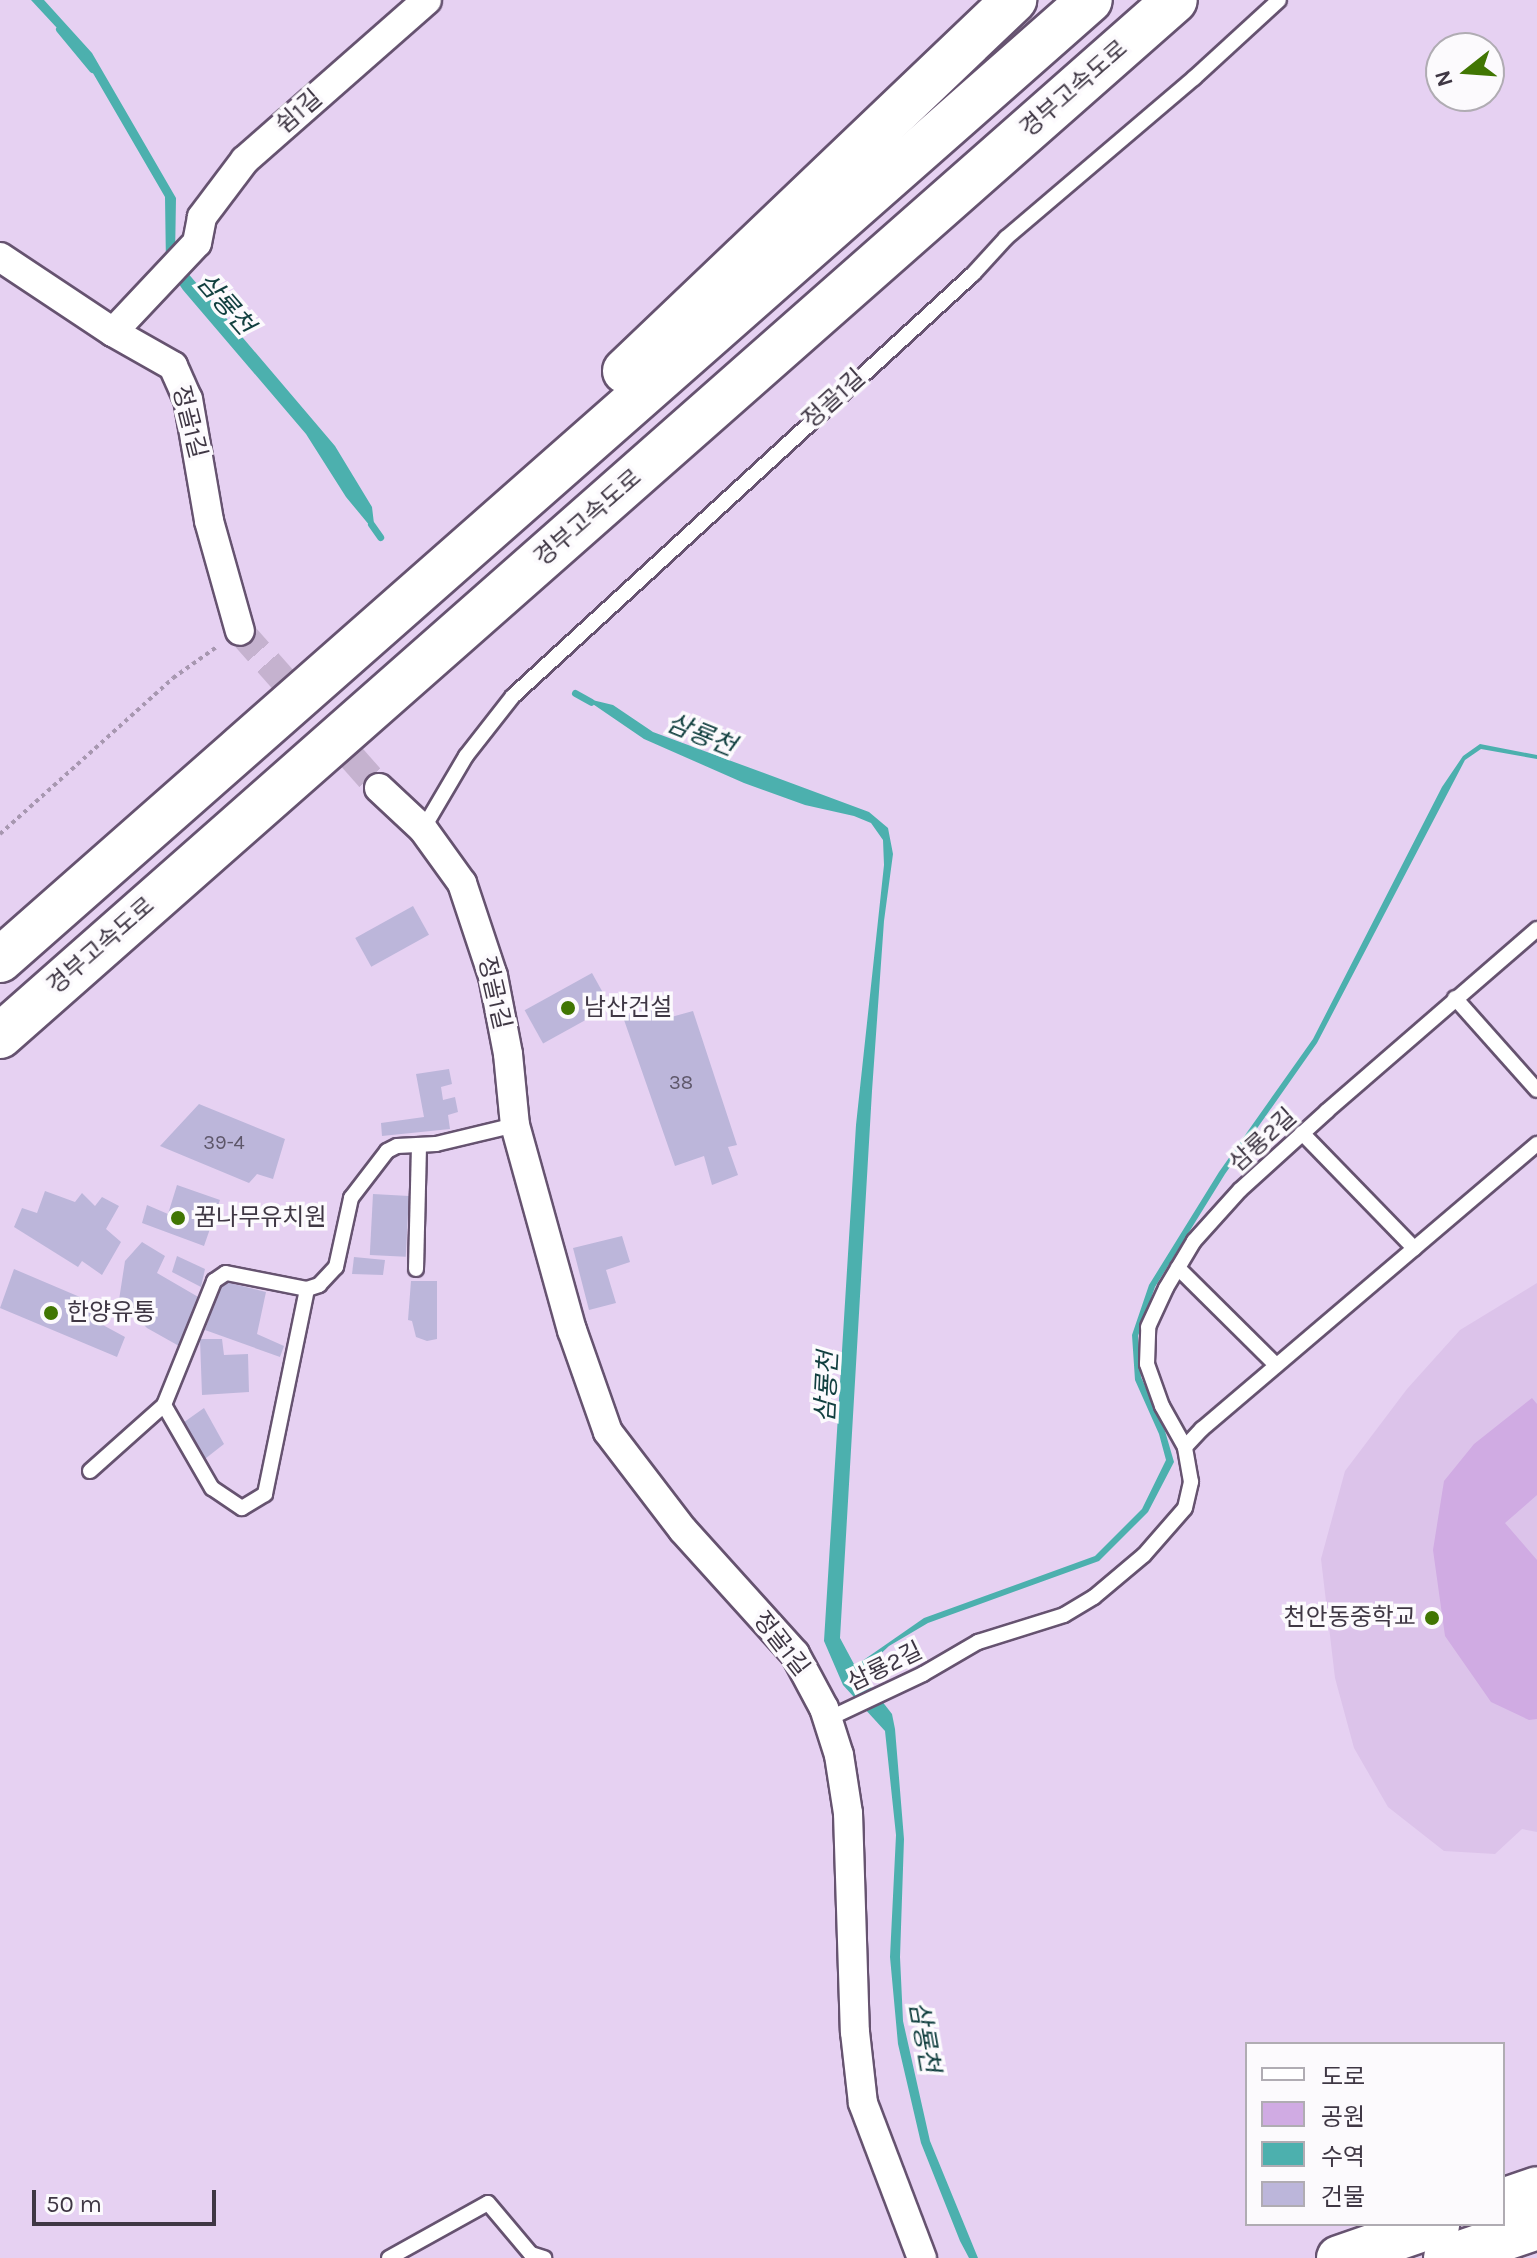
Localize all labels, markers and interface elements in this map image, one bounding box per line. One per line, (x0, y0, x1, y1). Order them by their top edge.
north arrow (1425, 32, 1505, 112)
street label: 경부고속도로 (1015, 35, 1133, 143)
text: N (1429, 67, 1459, 90)
street label: 쉼1길 (270, 84, 328, 140)
water label: 삼룡천 (190, 267, 260, 341)
street label: 정골1길 (797, 363, 871, 435)
street label: 정골1길 (166, 383, 212, 461)
street label: 경부고속도로 (529, 464, 647, 572)
water label: 삼룡천 (662, 707, 740, 763)
street label: 경부고속도로 (42, 892, 160, 1000)
street label: 정골1길 (472, 954, 516, 1032)
place label: 남산건설 (584, 994, 672, 1022)
marker: 남산건설 (559, 999, 577, 1017)
house number: 38 (669, 1070, 693, 1094)
street label: 삼룡2길 (1224, 1102, 1302, 1178)
house number: 39-4 (203, 1130, 245, 1154)
place label: 꿈나무유치원 (194, 1204, 326, 1232)
marker: 꿈나무유치원 (169, 1209, 187, 1227)
place label: 한양유통 (67, 1299, 155, 1327)
marker: 한양유통 (42, 1304, 60, 1322)
water label: 삼룡천 (810, 1350, 844, 1424)
place label: 천안동중학교 (1284, 1604, 1416, 1632)
street label: 정골1길 (747, 1606, 815, 1682)
marker: 천안동중학교 (1423, 1609, 1441, 1627)
street label: 삼룡2길 (843, 1636, 927, 1698)
water label: 삼룡천 (902, 1999, 946, 2075)
legend (1245, 2042, 1505, 2226)
text: 도로 (1321, 2063, 1365, 2091)
text: 공원 (1321, 2103, 1365, 2131)
text: 수역 (1321, 2143, 1365, 2171)
scale bar (36, 2174, 220, 2224)
text: 건물 (1321, 2183, 1365, 2211)
text: 50 m (46, 2190, 102, 2218)

